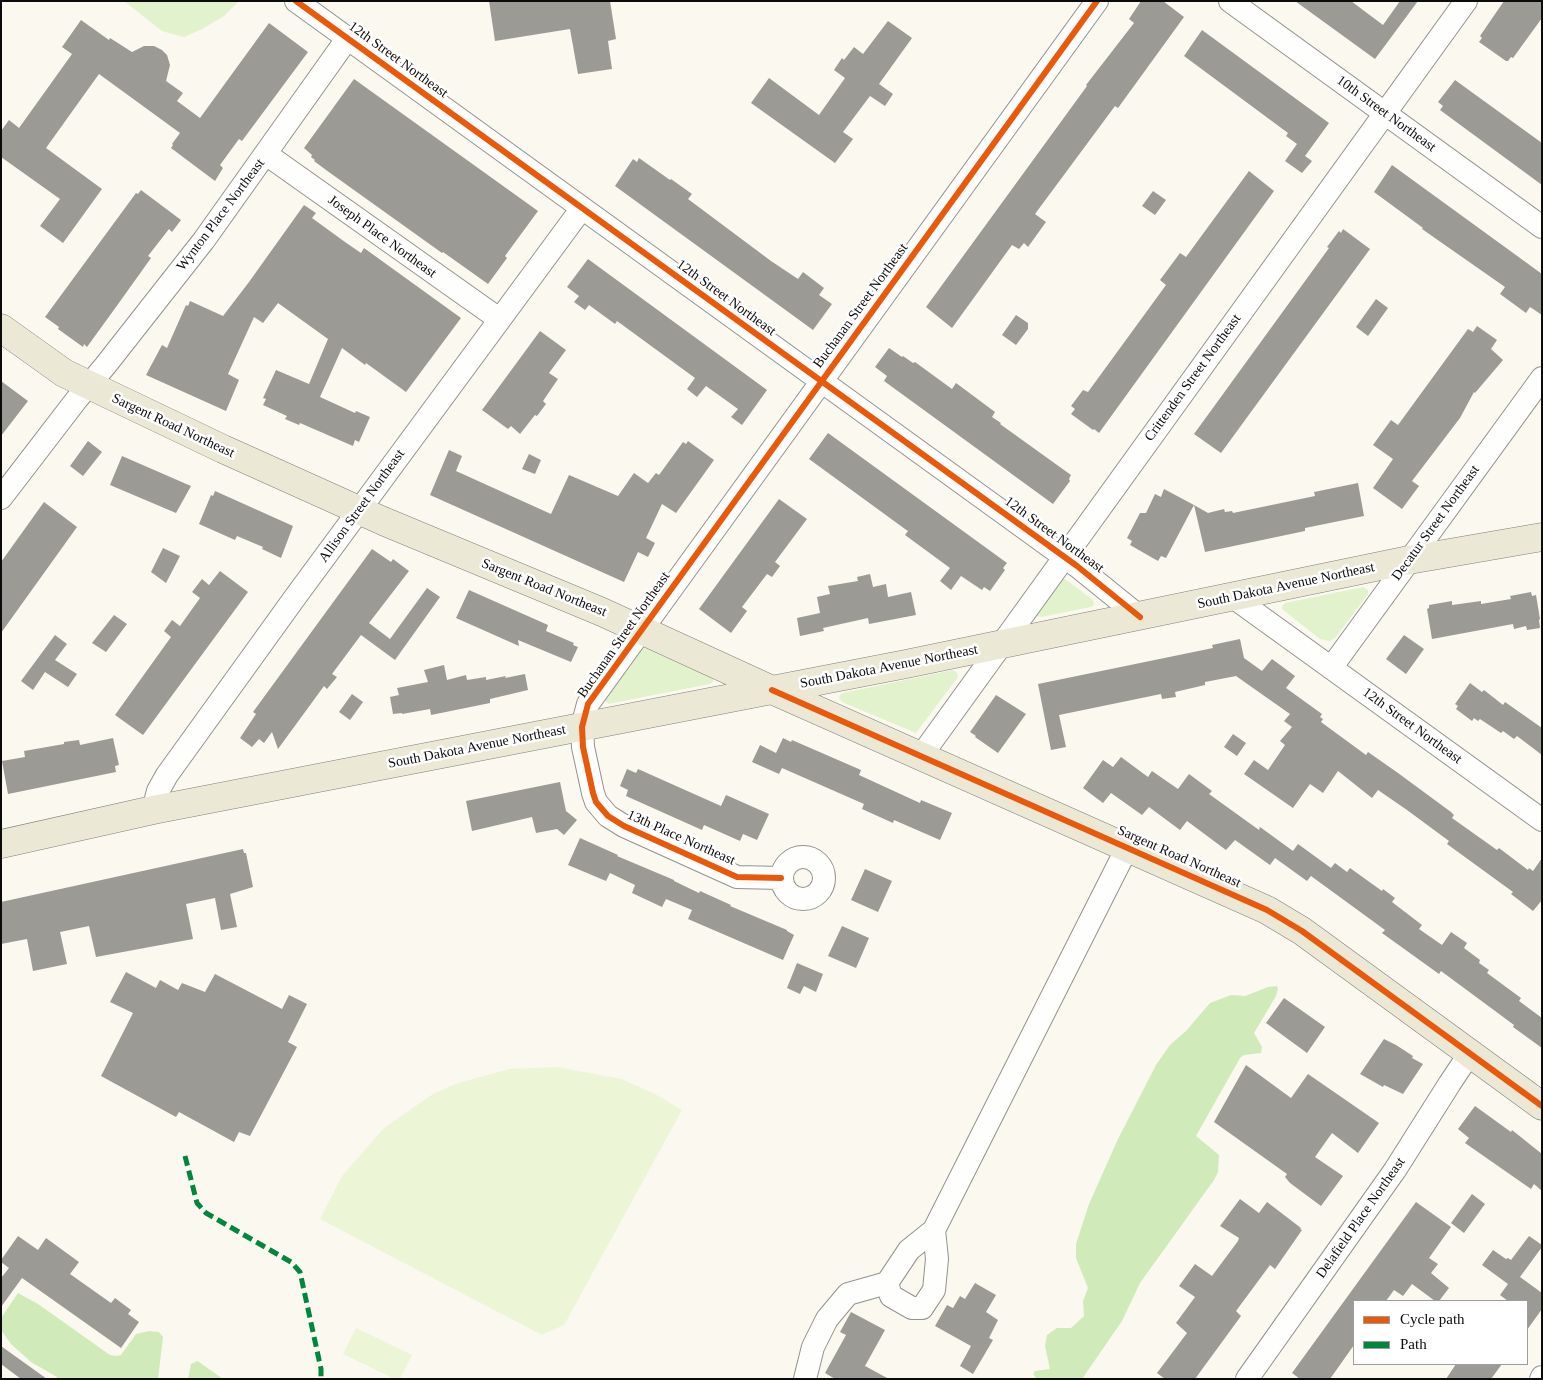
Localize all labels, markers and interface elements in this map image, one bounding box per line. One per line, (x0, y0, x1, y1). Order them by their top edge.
street label: 12th Street Northeast (345, 18, 451, 102)
street label: 10th Street Northeast (1333, 72, 1439, 156)
street label: Wynton Place Northeast (173, 156, 269, 274)
street label: Joseph Place Northeast (325, 192, 439, 282)
street label: Buchanan Street Northeast (810, 240, 912, 372)
street label: 12th Street Northeast (673, 256, 779, 340)
street label: Crittenden Street Northeast (1141, 311, 1245, 445)
street label: Sargent Road Northeast (109, 390, 237, 462)
street label: Allison Street Northeast (315, 446, 409, 566)
street label: Decatur Street Northeast (1389, 462, 1483, 584)
street label: 12th Street Northeast (1001, 493, 1107, 577)
street label: Sargent Road Northeast (479, 555, 609, 621)
street label: South Dakota Avenue Northeast (1196, 559, 1376, 613)
street label: Buchanan Street Northeast (574, 569, 674, 701)
street label: South Dakota Avenue Northeast (799, 642, 979, 692)
street label: 12th Street Northeast (1359, 684, 1465, 768)
street label: South Dakota Avenue Northeast (387, 722, 567, 772)
street label: 13th Place Northeast (624, 807, 738, 869)
street label: Sargent Road Northeast (1115, 822, 1243, 892)
street label: Delafield Place Northeast (1313, 1154, 1409, 1282)
legend (1353, 1300, 1528, 1365)
text: Cycle path (1400, 1311, 1465, 1327)
text: Path (1400, 1336, 1427, 1352)

